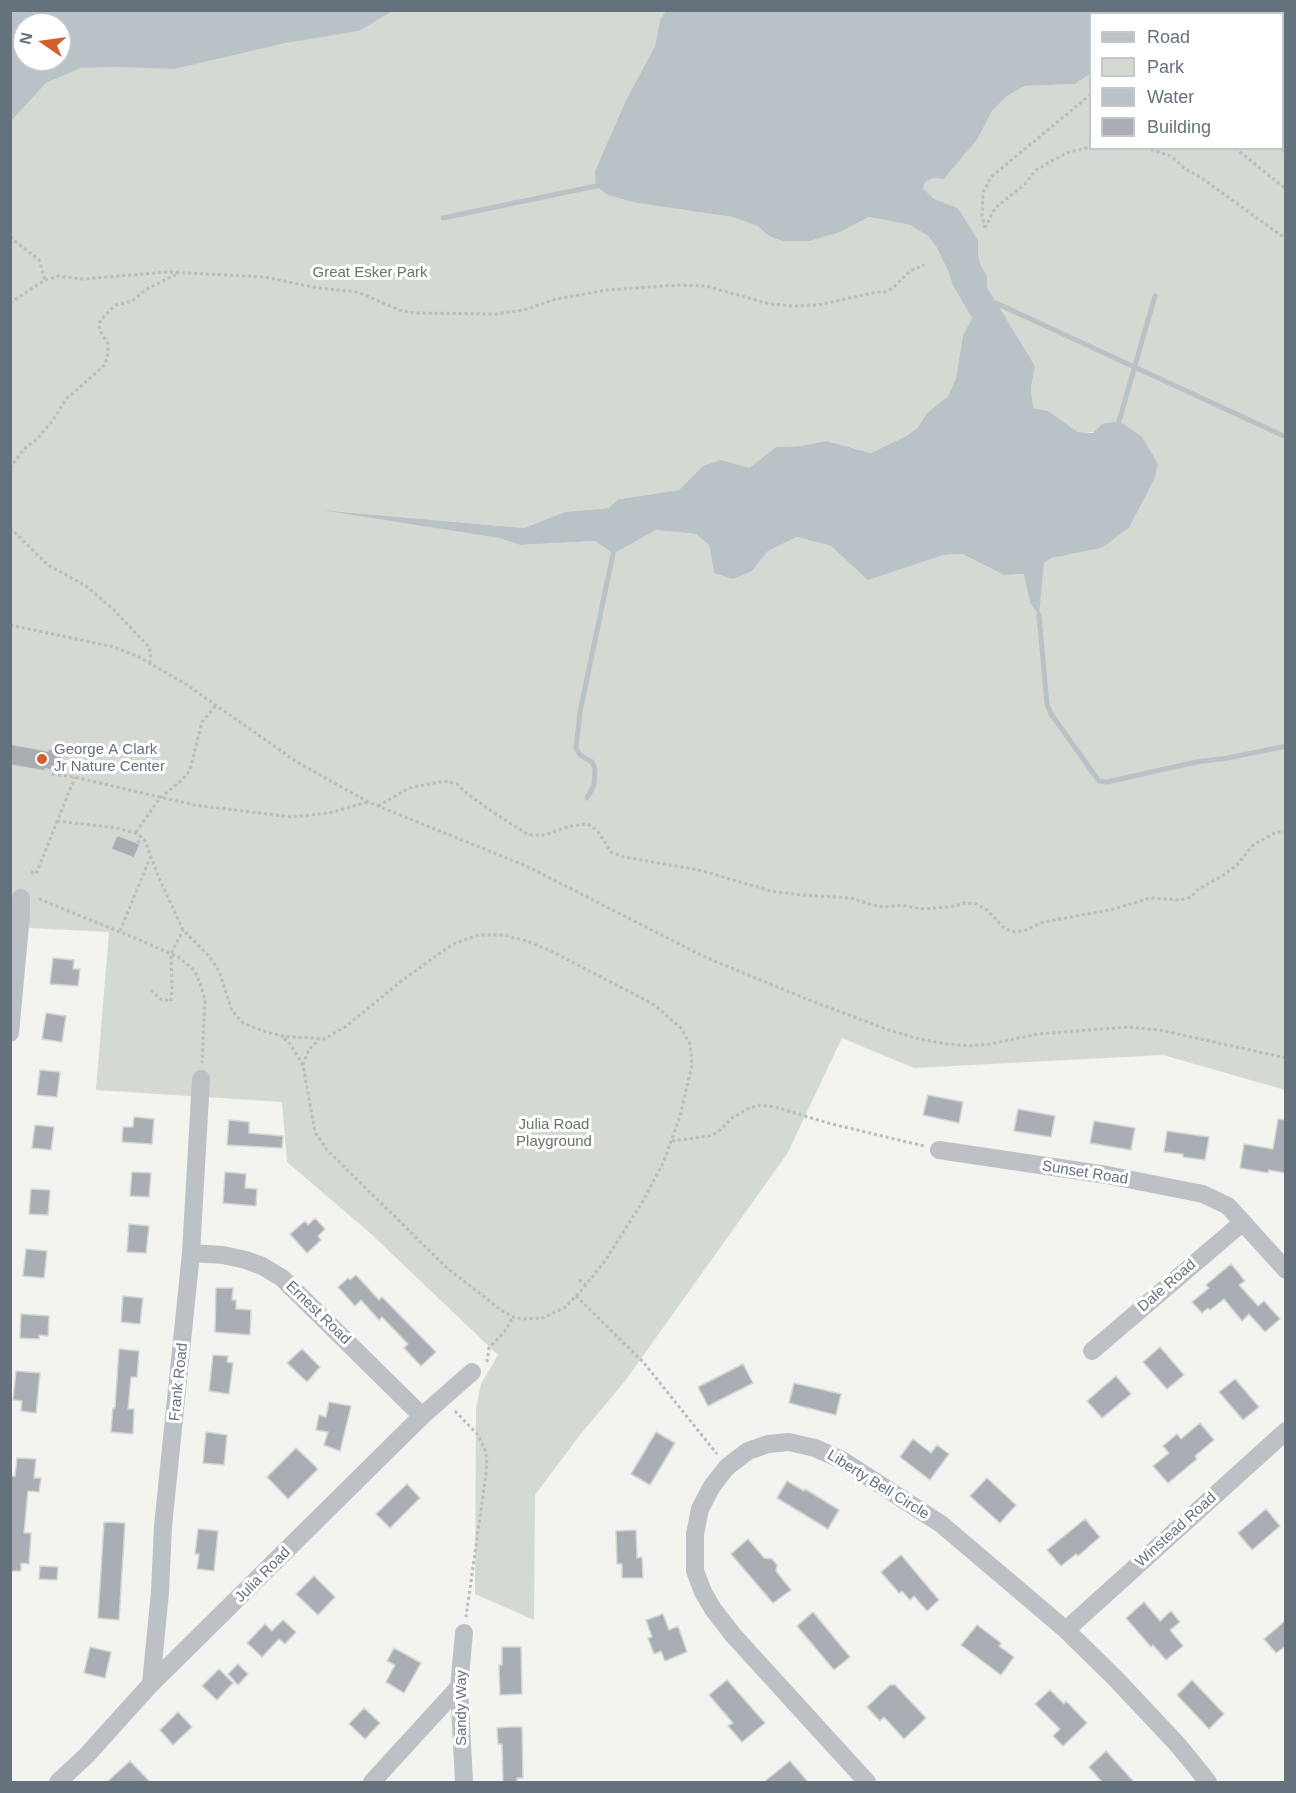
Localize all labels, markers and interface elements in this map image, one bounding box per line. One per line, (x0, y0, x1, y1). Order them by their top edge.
north arrow (12, 12, 72, 72)
legend (1089, 12, 1284, 150)
text: Road (1147, 27, 1190, 47)
text: N (16, 31, 36, 46)
text: Park (1147, 57, 1184, 77)
text: Water (1147, 87, 1194, 107)
text: Building (1147, 117, 1211, 137)
park label: Great Esker Park (312, 264, 428, 282)
place label: George A Clark Jr Nature Center (54, 741, 165, 776)
marker: George A Clark Jr Nature Center (35, 752, 49, 766)
park label: Julia Road Playground (516, 1116, 592, 1151)
street label: Sunset Road (1041, 1157, 1129, 1189)
street label: Dale Road (1134, 1256, 1200, 1316)
street label: Ernest Road (282, 1278, 354, 1348)
street label: Frank Road (166, 1342, 192, 1422)
street label: Liberty Bell Circle (824, 1446, 932, 1524)
street label: Winstead Road (1132, 1489, 1220, 1571)
street label: Julia Road (232, 1544, 294, 1606)
street label: Sandy Way (453, 1670, 471, 1746)

